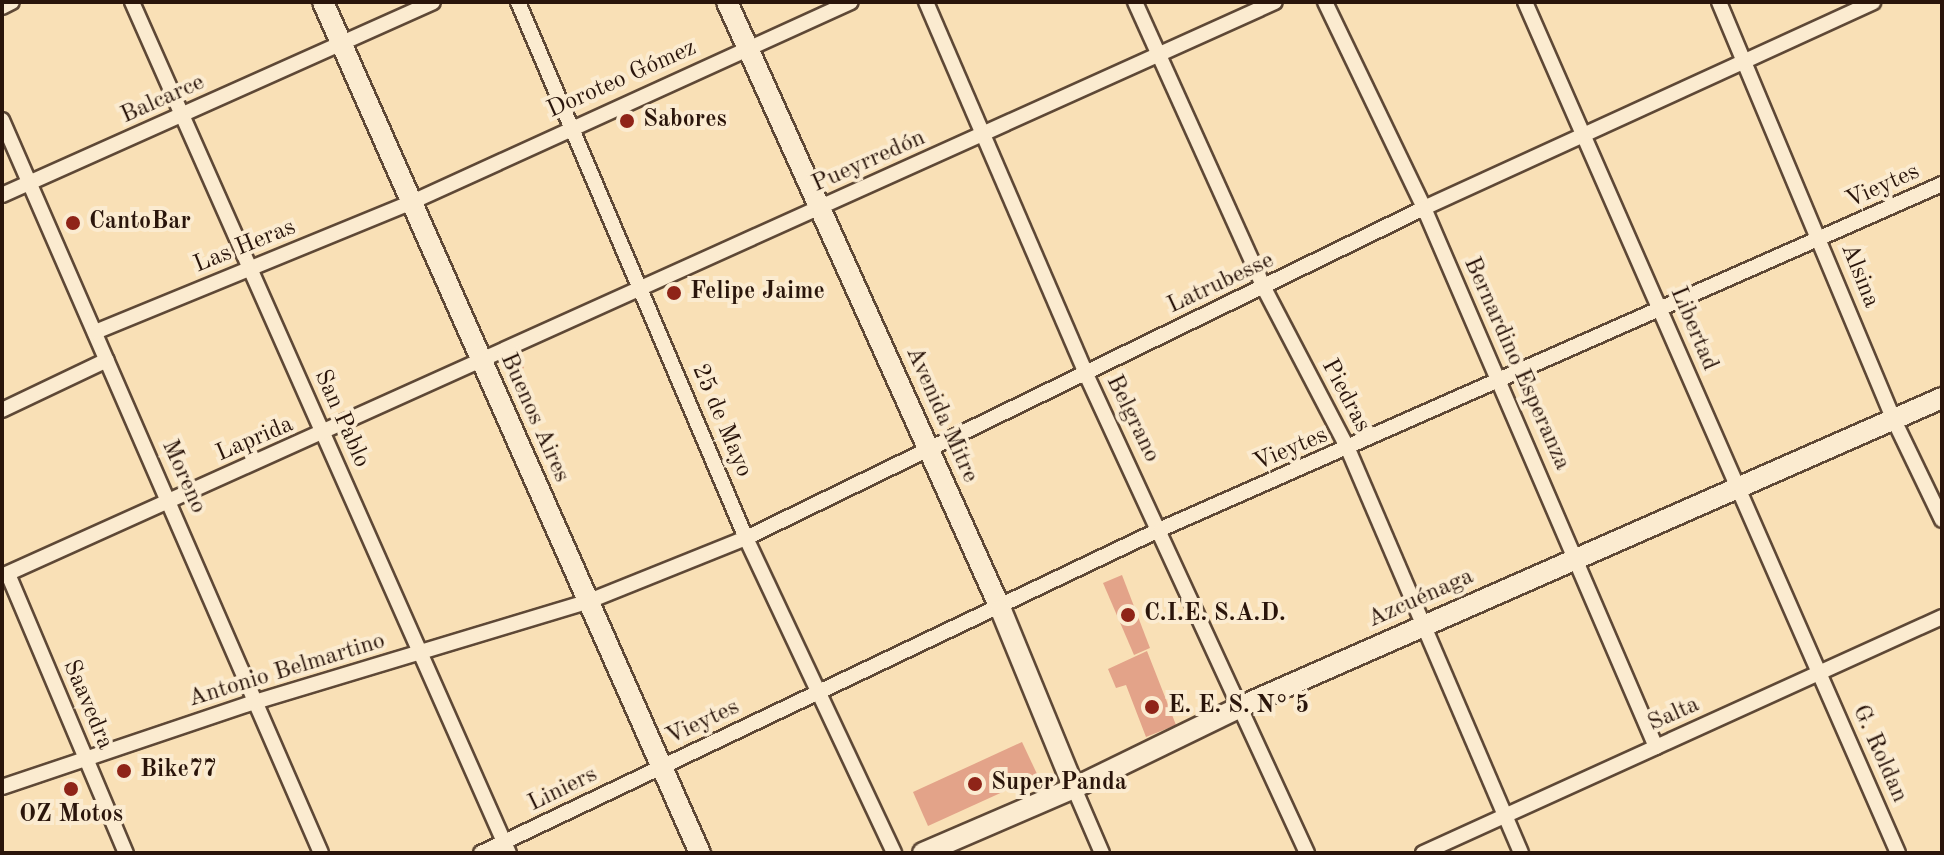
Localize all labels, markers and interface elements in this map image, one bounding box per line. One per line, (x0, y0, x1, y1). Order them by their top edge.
street label: Doroteo Gómez (543, 34, 701, 126)
street label: Balcarce (117, 69, 209, 131)
place label: Sabores (643, 107, 727, 135)
marker: Sabores (618, 112, 636, 130)
street label: Pueyrredón (808, 124, 930, 200)
street label: Vieytes (1842, 158, 1924, 216)
place label: CantoBar (89, 209, 191, 237)
marker: CantoBar (64, 214, 82, 232)
street label: Las Heras (190, 214, 300, 280)
street label: Alsina (1833, 240, 1885, 312)
street label: Latrubesse (1163, 247, 1279, 321)
street label: Bernardino Esperanza (1456, 253, 1576, 475)
place label: Felipe Jaime (690, 279, 825, 307)
street label: Libertad (1662, 283, 1724, 375)
marker: Felipe Jaime (665, 284, 683, 302)
street label: Avenida Mitre (898, 343, 984, 487)
street label: Buenos Aires (493, 349, 575, 487)
street label: Piedras (1314, 355, 1376, 437)
street label: 25 de Mayo (684, 360, 758, 482)
street label: San Pablo (307, 366, 375, 472)
street label: Belgrano (1099, 371, 1165, 467)
street label: Laprida (212, 411, 298, 469)
street label: Vieytes (1250, 422, 1332, 478)
street label: Moreno (154, 436, 212, 518)
street label: Azcuénaga (1364, 563, 1478, 635)
place label: C.I.E. S.A.D. (1144, 601, 1286, 629)
marker: C.I.E. S.A.D. (1119, 606, 1137, 624)
street label: Antonio Belmartino (185, 627, 389, 715)
street label: Saavedra (55, 656, 119, 754)
street label: Salta (1644, 691, 1704, 739)
place label: E. E. S. N° 5 (1168, 693, 1309, 721)
street label: Vieytes (662, 694, 744, 752)
marker: E. E. S. N° 5 (1143, 698, 1161, 716)
street label: G. Roldan (1845, 701, 1913, 807)
place label: Bike77 (140, 757, 217, 785)
street label: Liniers (524, 761, 602, 819)
marker: Bike77 (115, 762, 133, 780)
place label: Super Panda (991, 770, 1127, 798)
marker: Super Panda (966, 775, 984, 793)
marker: OZ Motos (62, 780, 80, 798)
place label: OZ Motos (19, 802, 123, 830)

